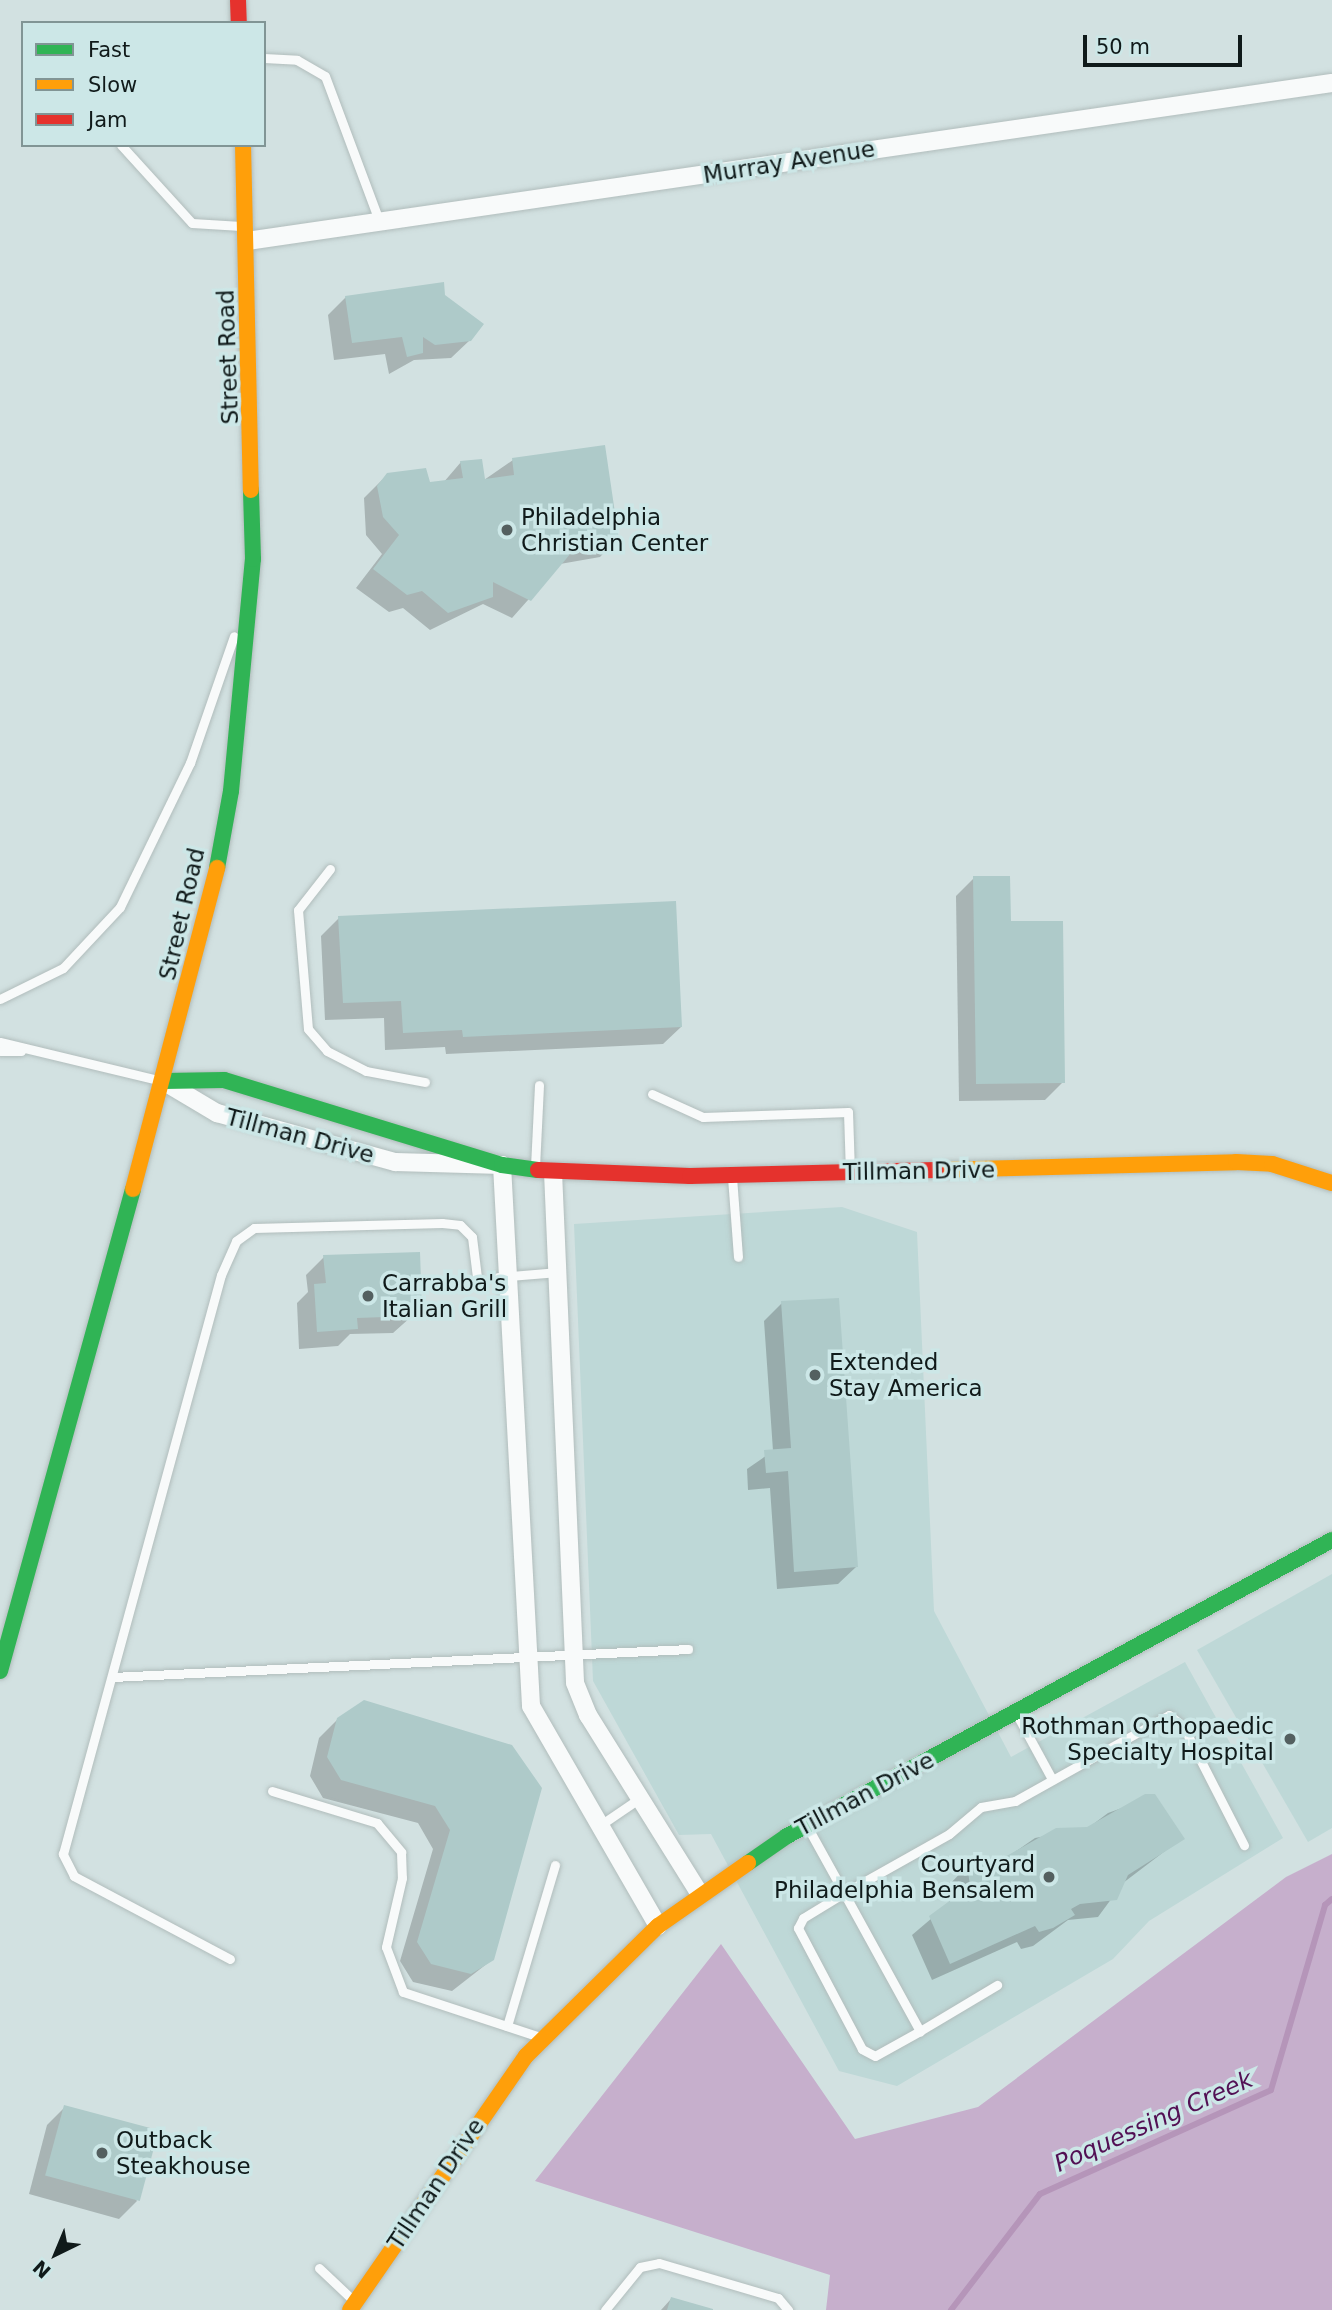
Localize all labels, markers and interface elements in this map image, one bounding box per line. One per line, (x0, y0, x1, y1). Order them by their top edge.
legend (21, 21, 266, 147)
scale bar (1087, 21, 1246, 65)
text: 50 m (1096, 35, 1150, 59)
text: Fast (88, 38, 130, 62)
text: Slow (88, 73, 137, 97)
text: Jam (88, 108, 128, 132)
street label: Murray Avenue (701, 135, 877, 189)
street label: Street Road (212, 289, 244, 425)
place label: Philadelphia Christian Center (521, 503, 708, 557)
marker: Philadelphia Christian Center (499, 522, 515, 538)
street label: Street Road (153, 845, 211, 983)
street label: Tillman Drive (223, 1103, 377, 1169)
street label: Tillman Drive (843, 1156, 995, 1186)
place label: Carrabba's Italian Grill (382, 1269, 507, 1323)
marker: Carrabba's Italian Grill (360, 1288, 376, 1304)
place label: Extended Stay America (829, 1348, 983, 1402)
marker: Extended Stay America (807, 1367, 823, 1383)
place label: Rothman Orthopaedic Specialty Hospital (1021, 1712, 1274, 1766)
marker: Rothman Orthopaedic Specialty Hospital (1280, 1729, 1300, 1749)
street label: Tillman Drive (791, 1746, 939, 1842)
place label: Courtyard Philadelphia Bensalem (774, 1850, 1035, 1904)
marker: Courtyard Philadelphia Bensalem (1041, 1869, 1057, 1885)
water label: Poquessing Creek (1050, 2065, 1258, 2179)
street label: Tillman Drive (382, 2113, 490, 2255)
place label: Outback Steakhouse (116, 2126, 251, 2180)
marker: Outback Steakhouse (94, 2145, 110, 2161)
north arrow (21, 2219, 91, 2289)
text: N (28, 2256, 55, 2283)

